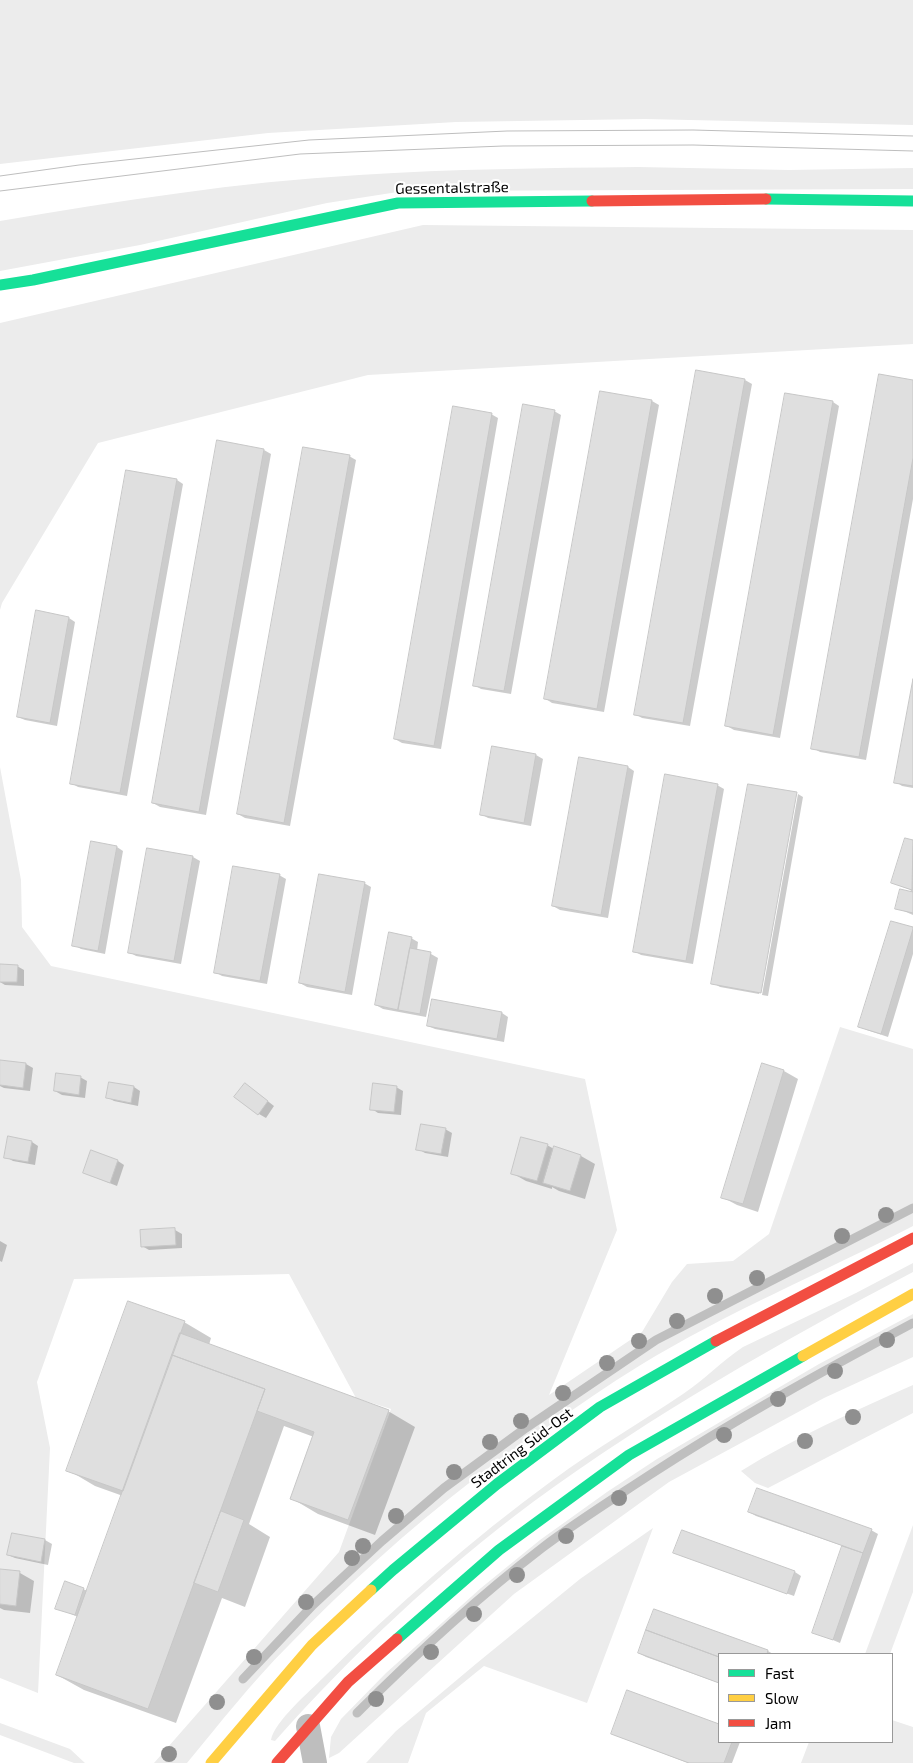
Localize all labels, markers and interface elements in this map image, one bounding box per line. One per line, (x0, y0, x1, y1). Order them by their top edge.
street label: Gessentalstraße (395, 178, 509, 198)
street label: Stadtring Süd-Ost (468, 1404, 576, 1492)
legend (718, 1653, 893, 1743)
text: Fast (765, 1664, 794, 1682)
text: Slow (765, 1689, 799, 1707)
text: Jam (765, 1714, 791, 1732)

